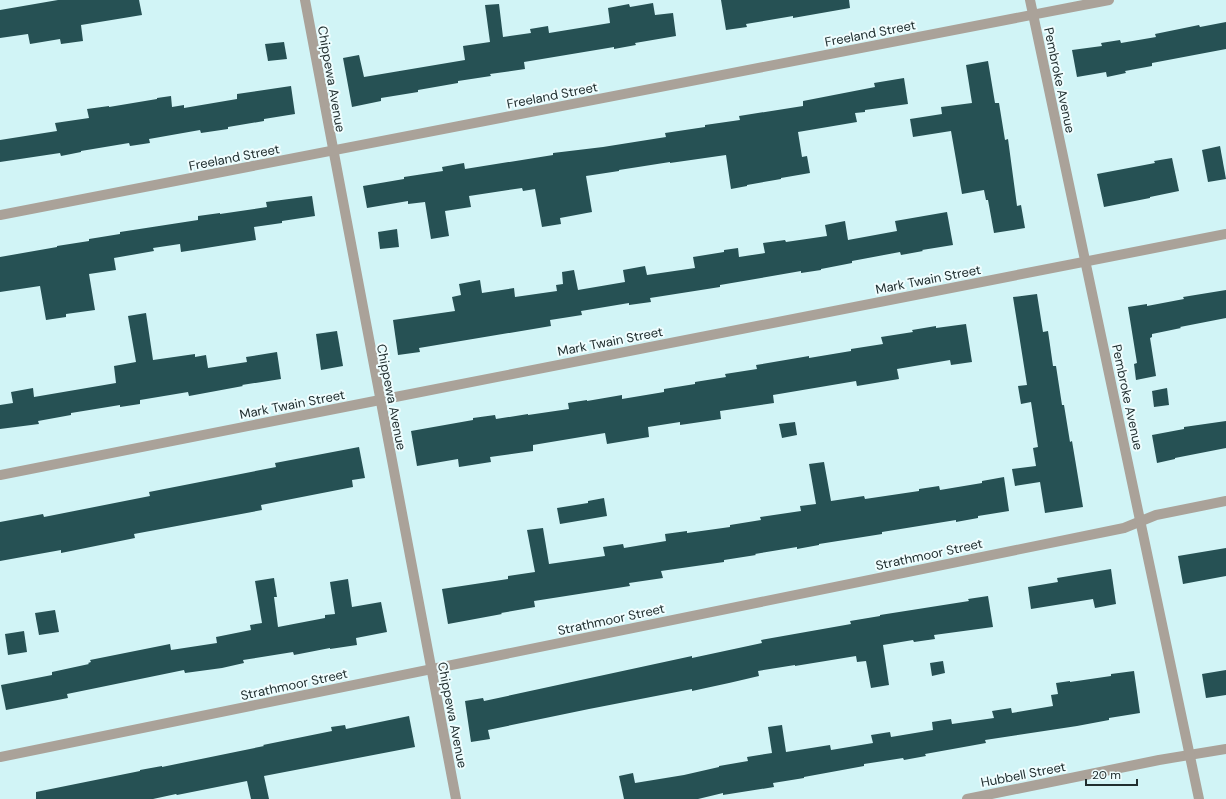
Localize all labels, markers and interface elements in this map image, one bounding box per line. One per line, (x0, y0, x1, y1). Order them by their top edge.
street label: Freeland Street (823, 16, 917, 51)
street label: Chippewa Avenue (314, 25, 349, 134)
street label: Pembroke Avenue (1040, 26, 1079, 135)
street label: Freeland Street (505, 78, 599, 113)
street label: Freeland Street (187, 140, 281, 175)
street label: Mark Twain Street (874, 261, 982, 298)
street label: Mark Twain Street (556, 323, 664, 360)
street label: Chippewa Avenue (373, 343, 410, 452)
street label: Pembroke Avenue (1108, 343, 1147, 452)
street label: Mark Twain Street (238, 386, 346, 423)
street label: Strathmoor Street (874, 535, 984, 574)
street label: Strathmoor Street (556, 600, 666, 639)
street label: Chippewa Avenue (434, 661, 471, 770)
street label: Strathmoor Street (239, 665, 349, 704)
street label: Hubbell Street (979, 758, 1067, 791)
scale bar (1086, 761, 1137, 787)
text: 20 m (1092, 767, 1121, 783)

